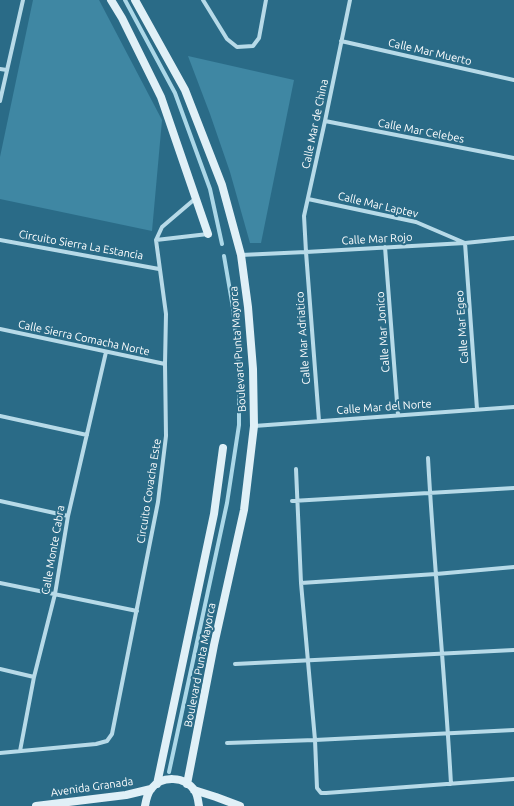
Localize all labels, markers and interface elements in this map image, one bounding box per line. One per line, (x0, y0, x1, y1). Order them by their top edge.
street label: Calle Mar Muerto (387, 36, 473, 68)
street label: Calle Mar de China (299, 78, 331, 170)
street label: Calle Mar Celebes (377, 116, 465, 146)
street label: Calle Mar Laptev (337, 189, 419, 221)
street label: Circuito Sierra La Estancia (18, 228, 144, 262)
street label: Calle Mar Rojo (341, 231, 413, 247)
street label: Boulevard Punta Mayorca (227, 286, 249, 412)
street label: Calle Mar Egeo (453, 290, 471, 364)
street label: Calle Mar Adriatico (293, 291, 313, 385)
street label: Calle Mar Jonico (374, 291, 392, 373)
street label: Calle Sierra Comacha Norte (17, 318, 151, 358)
street label: Calle Mar del Norte (336, 397, 432, 417)
street label: Circuito Covacha Este (134, 438, 164, 544)
street label: Calle Monte Cabra (39, 504, 67, 596)
street label: Boulevard Punta Mayorca (181, 602, 219, 728)
street label: Avenida Granada (50, 775, 134, 799)

